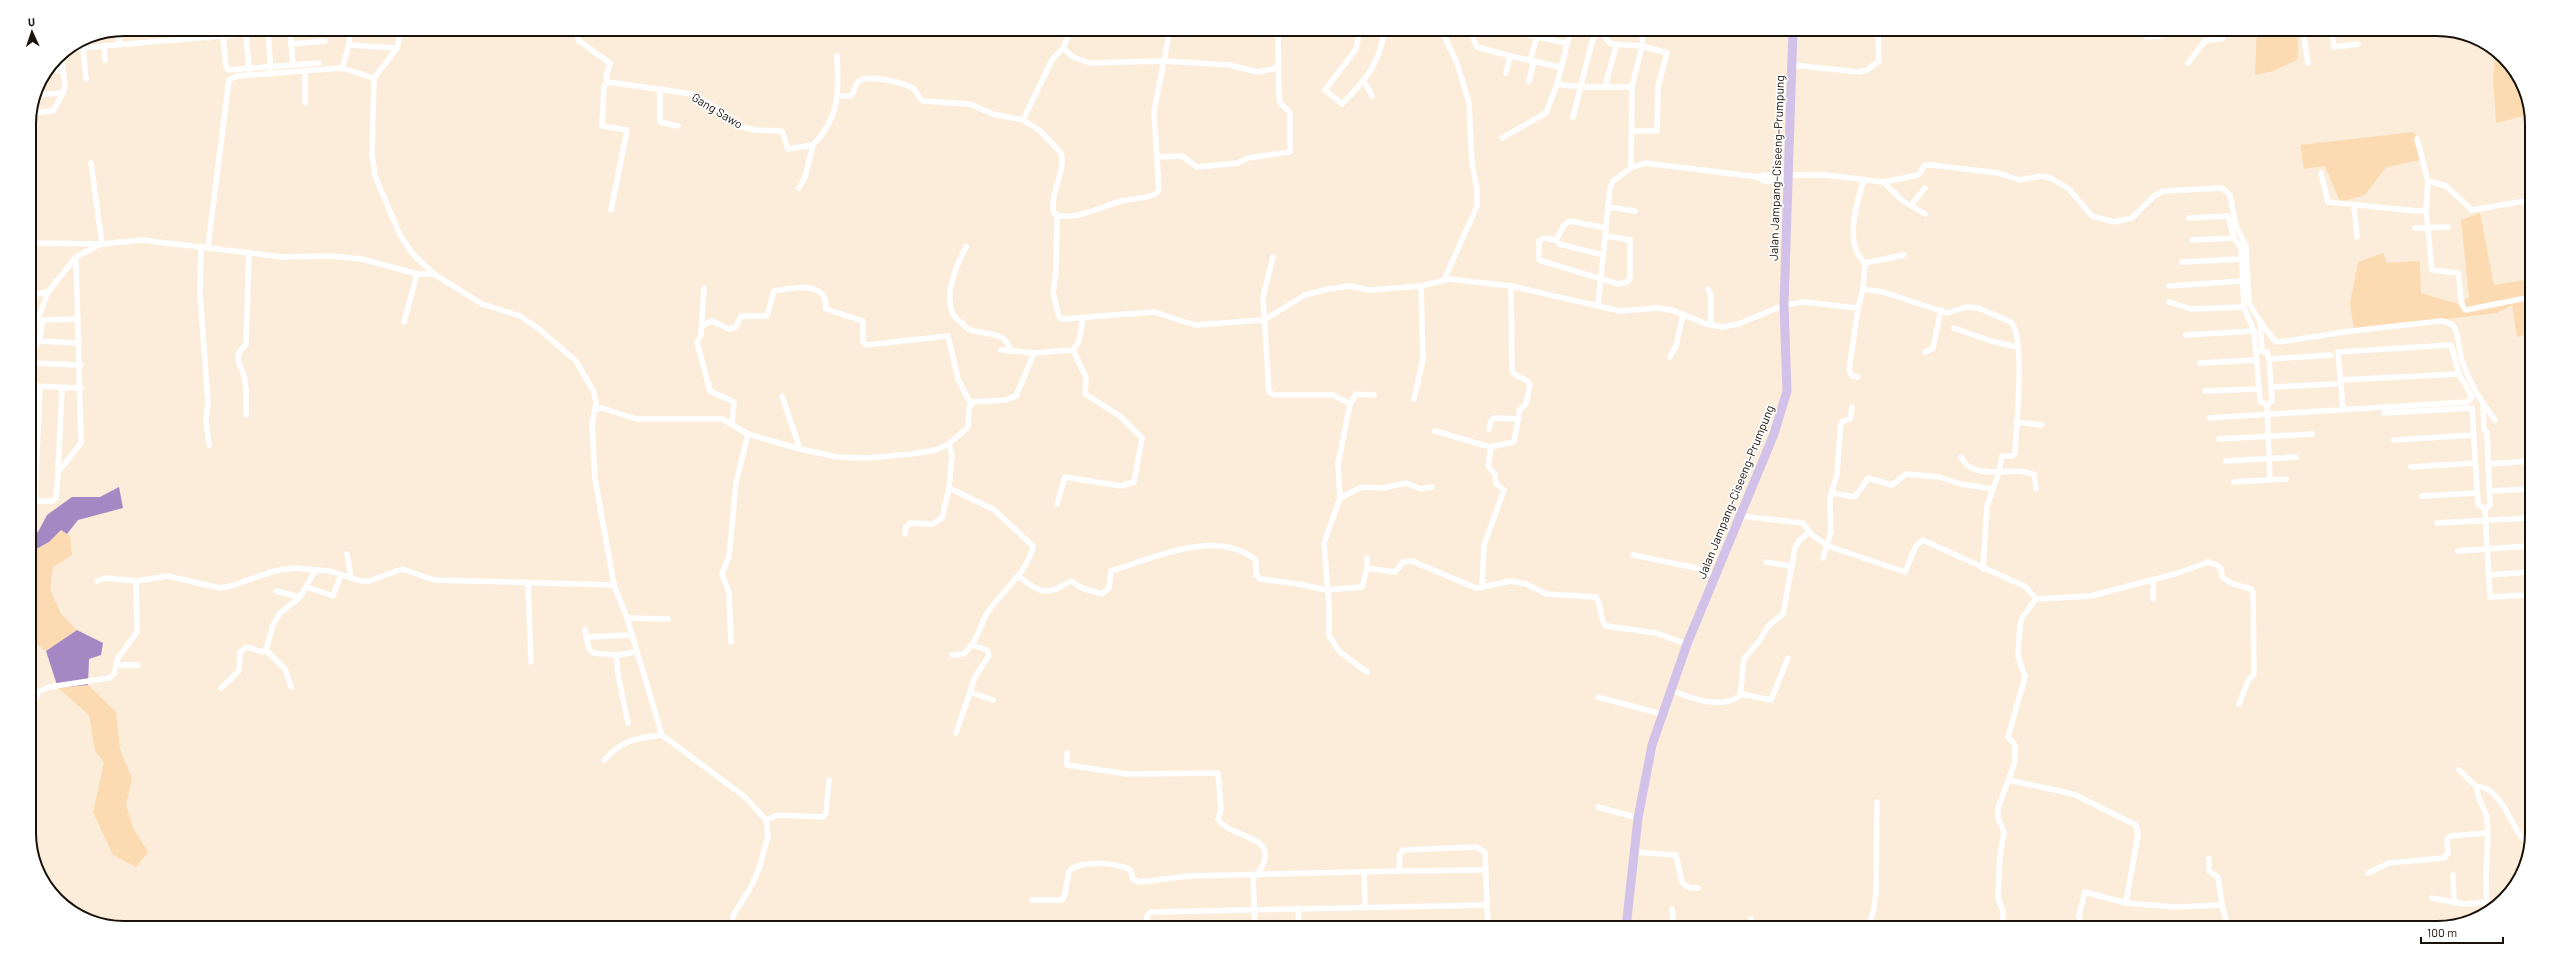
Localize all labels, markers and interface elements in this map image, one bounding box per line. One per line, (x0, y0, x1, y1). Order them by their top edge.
north arrow (12, 12, 52, 52)
text: U (28, 15, 35, 28)
street label: Jalan Jampang–Ciseeng–Prumpung (1766, 75, 1786, 261)
street label: Gang Sawo (690, 90, 745, 131)
street label: Jalan Jampang–Ciseeng–Prumpung (1694, 403, 1776, 580)
scale bar (2421, 919, 2503, 945)
text: 100 m (2427, 925, 2457, 939)

